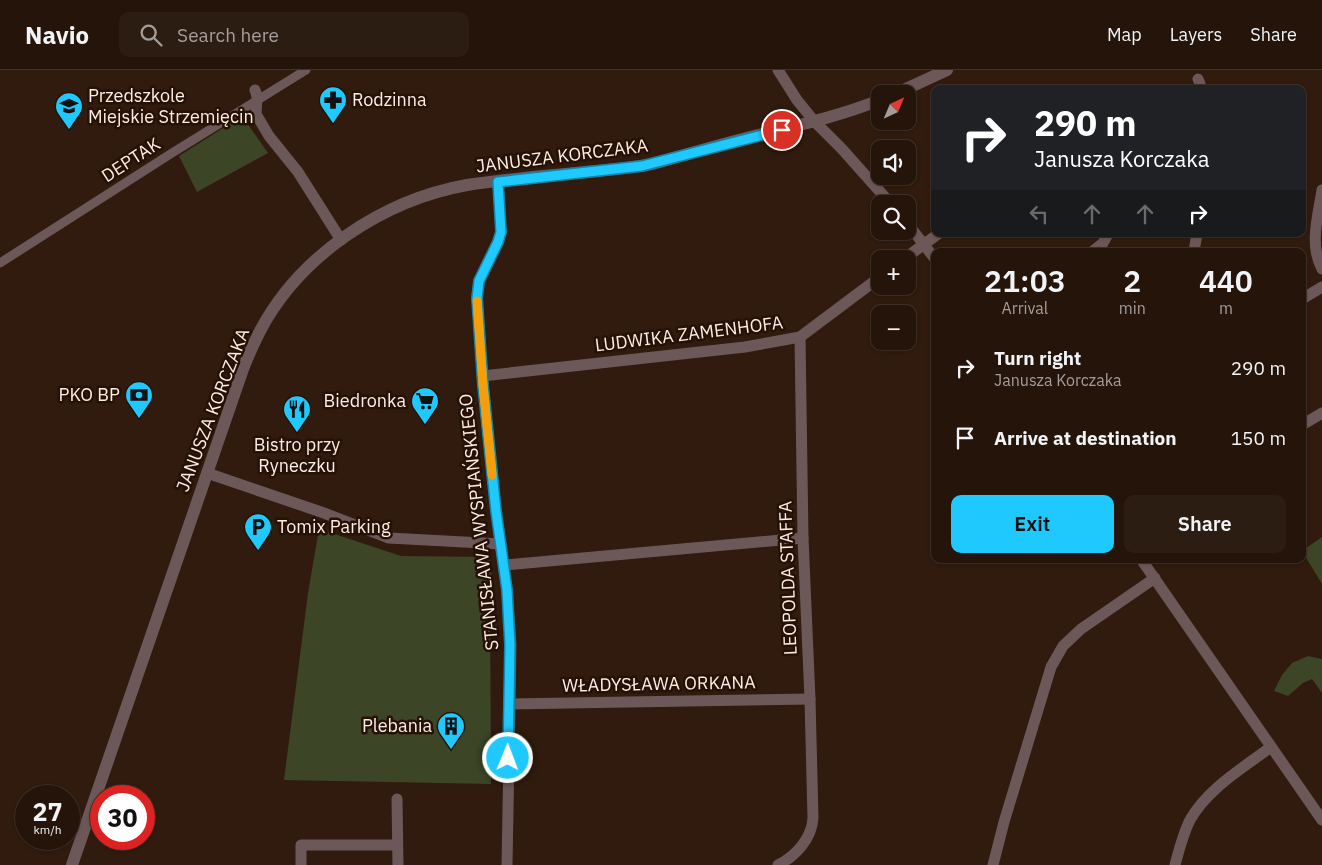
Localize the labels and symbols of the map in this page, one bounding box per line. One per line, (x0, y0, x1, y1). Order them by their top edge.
place label: Przedszkole Miejskie Strzemięcin (88, 84, 254, 128)
pharmacy icon: Rodzinna (318, 85, 348, 124)
north arrow (871, 85, 916, 130)
place label: Rodzinna (352, 88, 427, 111)
school or university icon: Przedszkole Miejskie Strzemięcin (54, 91, 84, 130)
pin (761, 109, 803, 151)
street label: DEPTAK (97, 132, 165, 187)
street label: JANUSZA KORCZAKA (474, 133, 650, 177)
street label: LUDWIKA ZAMENHOFA (594, 310, 785, 356)
street label: JANUSZA KORCZAKA (171, 324, 255, 495)
bank icon: PKO BP (124, 380, 154, 419)
place label: PKO BP (58, 383, 120, 406)
supermarket icon: Biedronka (410, 386, 440, 425)
place label: Biedronka (324, 389, 406, 412)
street label: STANISŁAWA WYSPIAŃSKIEGO (454, 393, 503, 652)
restaurant icon: Bistro przy Ryneczku (282, 394, 312, 433)
place label: Bistro przy Ryneczku (254, 433, 340, 477)
street label: LEOPOLDA STAFFA (773, 500, 802, 656)
parking icon: Tomix Parking (243, 512, 273, 551)
place label: Tomix Parking (277, 515, 391, 538)
street label: WŁADYSŁAWA ORKANA (562, 670, 756, 697)
building icon: Plebania (436, 711, 466, 750)
place label: Plebania (362, 714, 432, 737)
position arrow (481, 731, 533, 783)
speed limit sign: 30 (90, 785, 155, 850)

